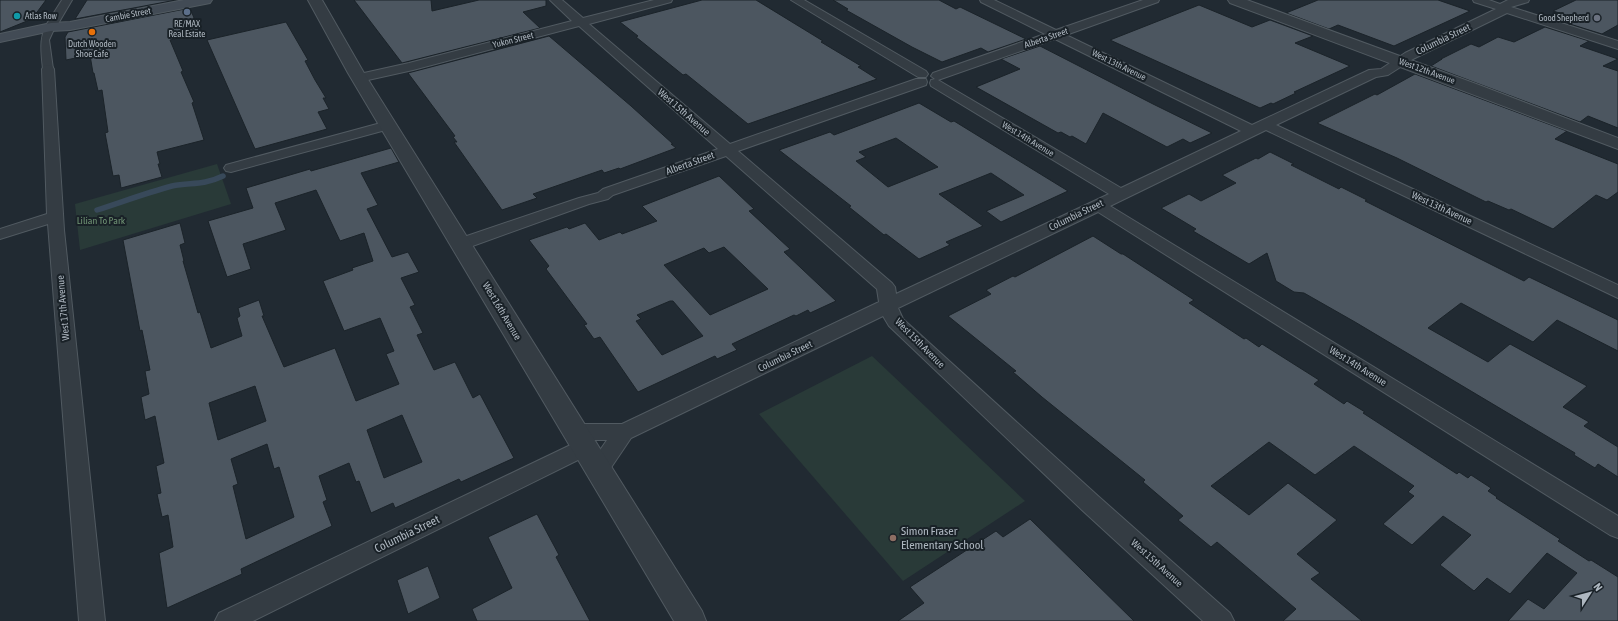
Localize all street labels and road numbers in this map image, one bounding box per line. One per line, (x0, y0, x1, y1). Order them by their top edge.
street label: Cambie Street (104, 6, 152, 24)
street label: Columbia Street (1414, 21, 1472, 57)
street label: Alberta Street (1023, 26, 1070, 50)
street label: Yukon Street (492, 30, 535, 50)
street label: West 13th Avenue (1090, 48, 1148, 82)
street label: West 12th Avenue (1398, 56, 1456, 86)
street label: West 15th Avenue (656, 86, 713, 138)
street label: West 14th Avenue (1000, 120, 1056, 158)
street label: Alberta Street (664, 149, 716, 177)
street label: West 13th Avenue (1410, 189, 1474, 227)
street label: Columbia Street (1047, 197, 1105, 233)
street label: West 17th Avenue (55, 274, 71, 341)
street label: West 16th Avenue (480, 280, 524, 342)
street label: West 15th Avenue (893, 316, 947, 370)
street label: Columbia Street (756, 338, 814, 374)
street label: West 14th Avenue (1327, 344, 1389, 388)
street label: Columbia Street (372, 512, 442, 556)
street label: West 15th Avenue (1129, 537, 1185, 589)

